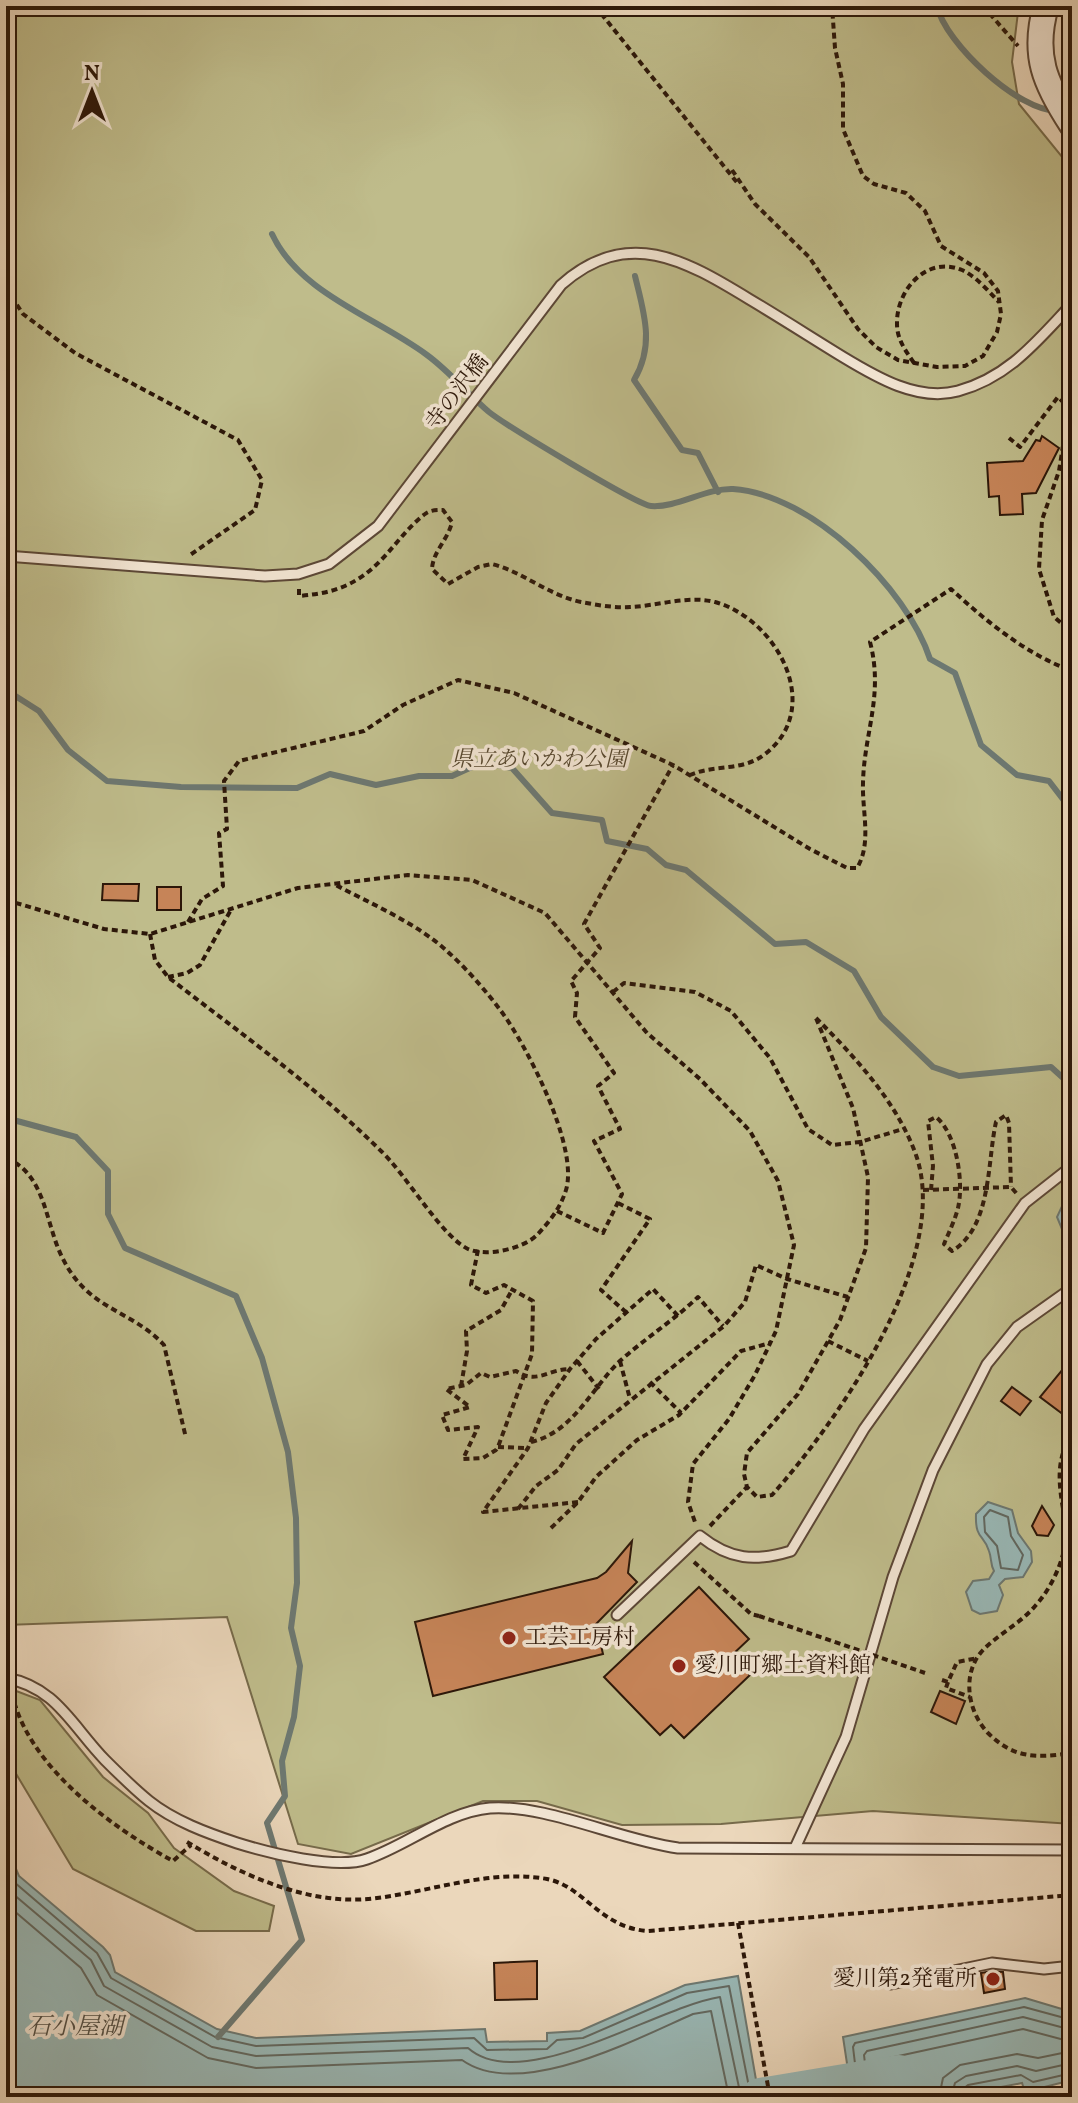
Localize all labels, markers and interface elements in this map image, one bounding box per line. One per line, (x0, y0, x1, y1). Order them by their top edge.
north arrow (52, 52, 132, 132)
text: N (84, 59, 100, 90)
street label: 寺の沢橋 (419, 349, 497, 437)
park label: 県立あいかわ公園 (451, 745, 630, 776)
place label: 工芸工房村 (525, 1623, 635, 1654)
marker: 工芸工房村 (500, 1629, 518, 1647)
place label: 愛川町郷土資料館 (695, 1651, 871, 1682)
marker: 愛川町郷土資料館 (670, 1657, 688, 1675)
place label: 愛川第2発電所 (833, 1964, 977, 1995)
marker: 愛川第2発電所 (984, 1970, 1002, 1988)
water label: 石小屋湖 (27, 2011, 127, 2045)

